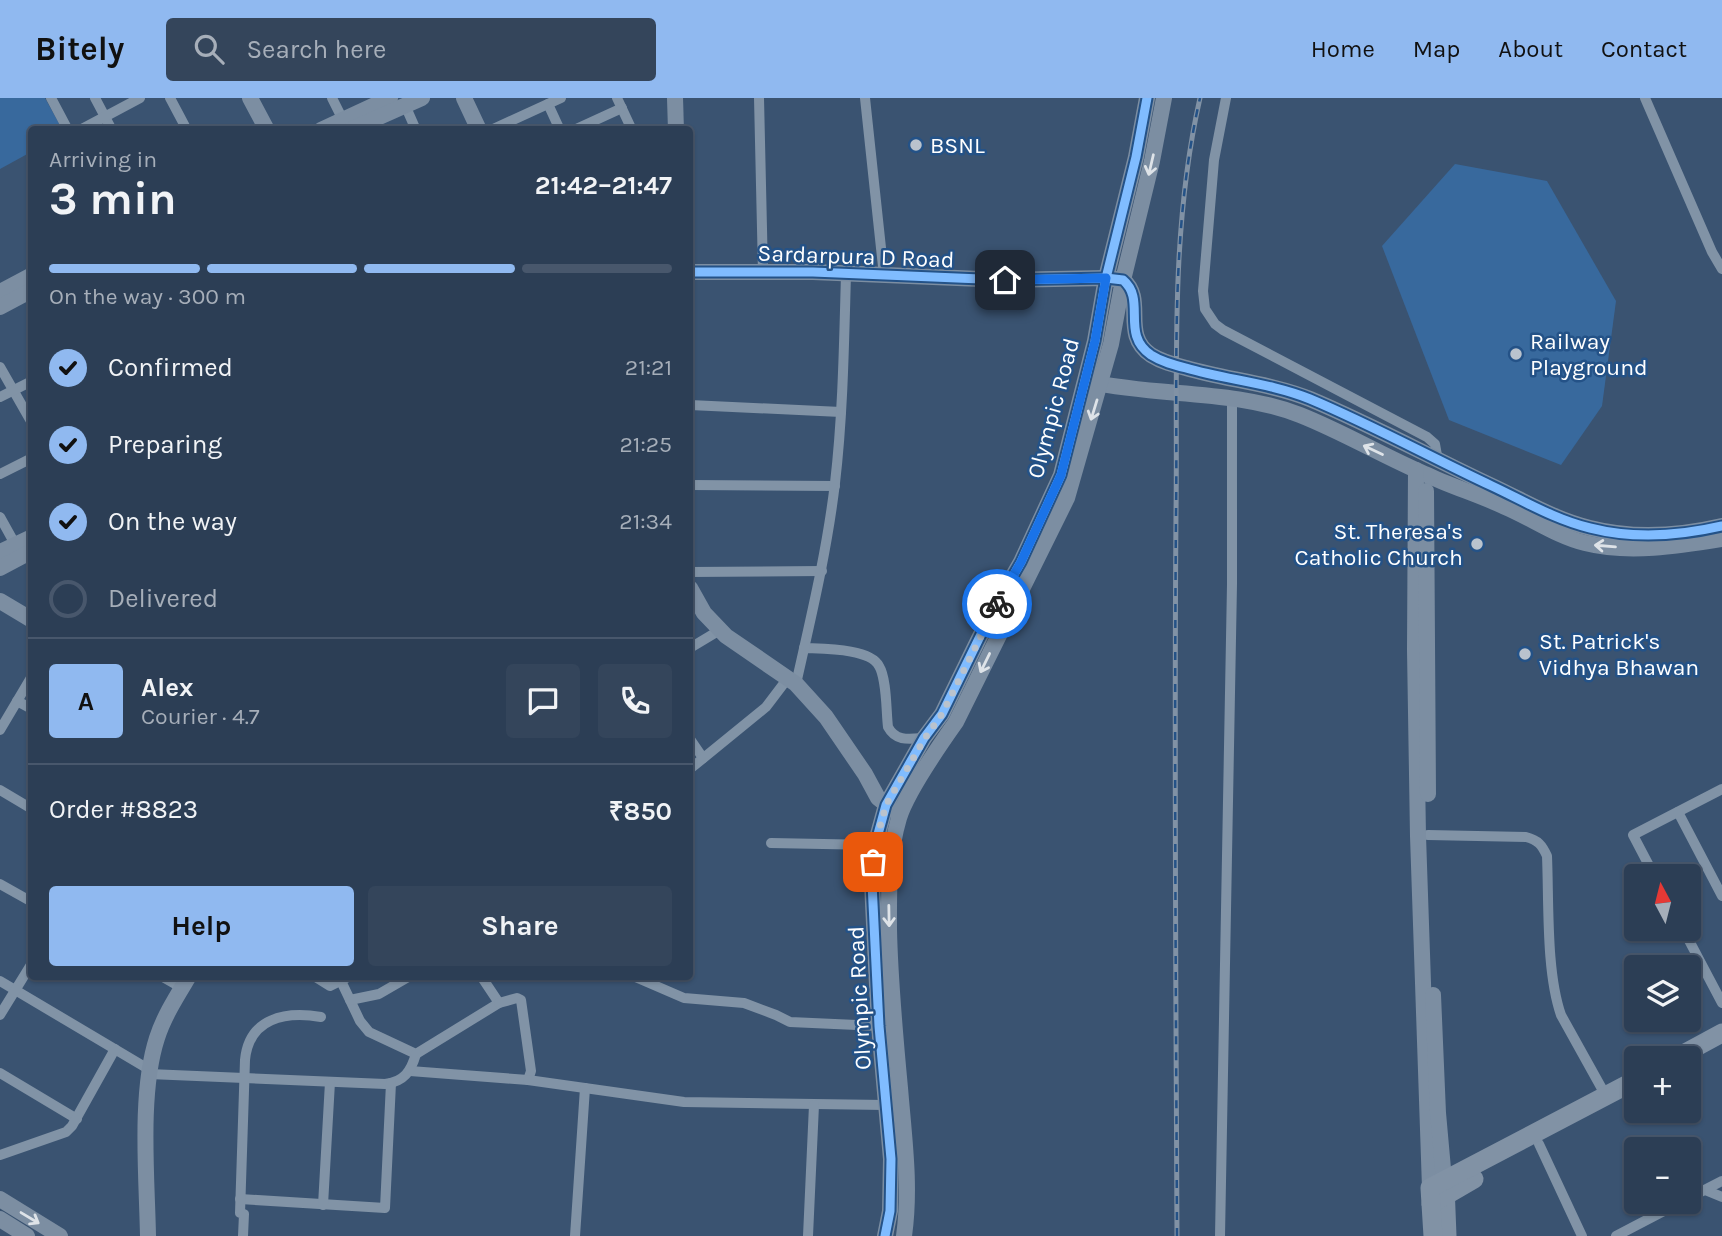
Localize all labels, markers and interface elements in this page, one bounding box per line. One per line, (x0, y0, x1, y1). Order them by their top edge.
search box (166, 18, 656, 81)
text: Bitely (35, 30, 124, 68)
icon: search (190, 30, 228, 68)
text: Search here (246, 34, 386, 65)
text: Home (1311, 35, 1375, 63)
text: Map (1413, 35, 1460, 63)
text: About (1498, 35, 1563, 63)
text: Contact (1601, 35, 1687, 63)
place label: BSNL (930, 132, 985, 159)
marker: BSNL (908, 137, 924, 153)
text: Arriving in (49, 146, 157, 173)
one-way arrow (1144, 153, 1157, 176)
text: 21:42–21:47 (535, 170, 672, 201)
text: 3 min (49, 172, 177, 226)
street label: Sardarpura D Road (757, 240, 955, 273)
pin (975, 250, 1035, 310)
icon: home (986, 261, 1024, 299)
text: On the way · 300 m (49, 283, 246, 310)
place label: Railway Playground (1530, 328, 1648, 381)
street label: Olympic Road (1022, 335, 1085, 481)
marker: Railway Playground (1508, 346, 1524, 362)
icon: check (49, 349, 87, 387)
text: Confirmed (108, 352, 233, 383)
text: 21:21 (625, 354, 672, 381)
one-way arrow (1086, 399, 1099, 421)
icon: check (49, 426, 87, 464)
text: Preparing (108, 429, 222, 460)
text: 21:25 (619, 431, 672, 458)
one-way arrow (1363, 443, 1385, 456)
icon: check (49, 503, 87, 541)
text: On the way (108, 506, 237, 537)
text: 21:34 (619, 508, 672, 535)
place label: St. Theresa's Catholic Church (1295, 518, 1463, 571)
marker: St. Theresa's Catholic Church (1469, 536, 1485, 552)
one-way arrow (1595, 539, 1617, 552)
courier (962, 569, 1032, 639)
text: Delivered (108, 583, 218, 614)
icon: bike (978, 585, 1016, 623)
place label: St. Patrick's Vidhya Bhawan (1539, 628, 1699, 681)
marker: St. Patrick's Vidhya Bhawan (1517, 646, 1533, 662)
one-way arrow (977, 652, 991, 673)
button: chat (506, 664, 580, 738)
button: phone (598, 664, 672, 738)
text: Alex (141, 672, 193, 703)
text: A (78, 686, 94, 717)
text: Courier · 4.7 (141, 703, 260, 730)
text: Order #8823 (49, 794, 198, 825)
text: ₹850 (609, 796, 672, 827)
pin (843, 832, 903, 892)
icon: bag (854, 843, 892, 881)
north arrow (1624, 864, 1701, 942)
map controls (1624, 864, 1701, 1214)
button: Help (49, 886, 354, 966)
button: Share (368, 886, 672, 966)
one-way arrow (882, 904, 896, 927)
street label: Olympic Road (842, 925, 877, 1071)
button: layers (1624, 955, 1701, 1032)
button: + (1624, 1046, 1701, 1123)
button: − (1624, 1137, 1701, 1214)
one-way arrow (20, 1211, 40, 1225)

